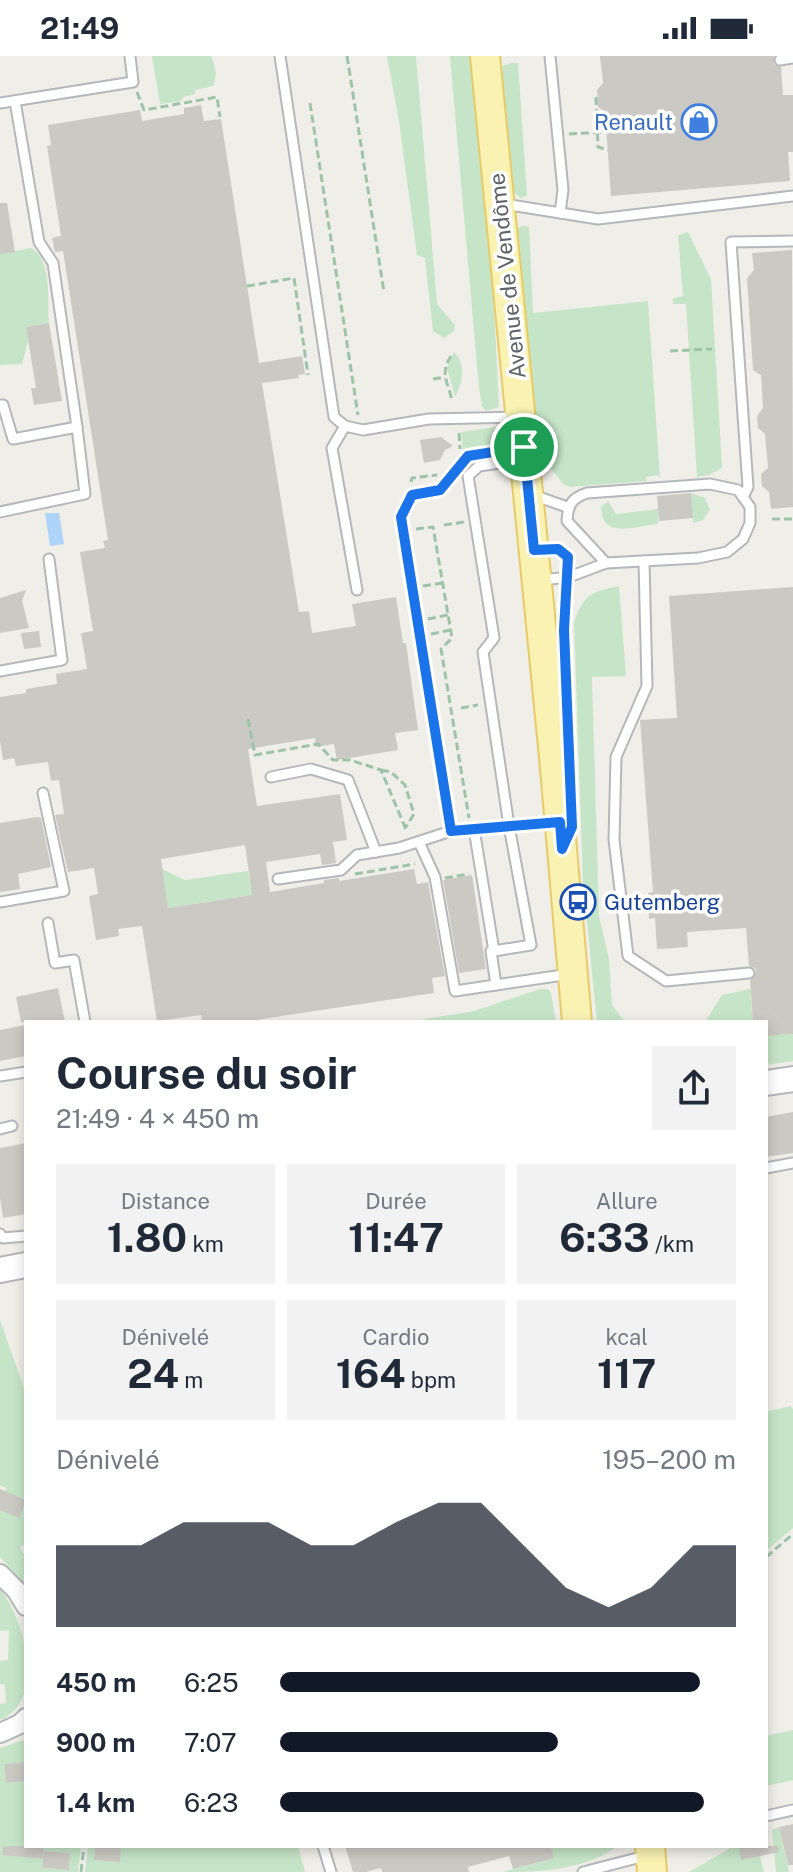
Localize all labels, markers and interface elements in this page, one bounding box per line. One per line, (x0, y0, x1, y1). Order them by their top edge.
text: 21:49 (40, 10, 119, 46)
shop icon: Renault (680, 103, 718, 141)
place label: Renault (594, 109, 673, 135)
street label: Avenue de Vendôme (483, 172, 531, 380)
pin (490, 413, 558, 481)
icon: arrive (502, 425, 546, 469)
bus stop icon: Gutemberg (559, 883, 597, 921)
place label: Gutemberg (604, 889, 720, 915)
button: share (652, 1046, 736, 1130)
text: Course du soir (56, 1047, 357, 1099)
text: 21:49 · 4 × 450 m (56, 1103, 259, 1134)
text: Distance (121, 1188, 210, 1214)
text: Durée (365, 1188, 427, 1214)
text: Allure (596, 1188, 658, 1214)
text: 1.80 (107, 1214, 187, 1261)
text: 11:47 (348, 1214, 444, 1261)
text: 6:33 (559, 1214, 650, 1261)
text: km (187, 1231, 224, 1257)
text: /km (650, 1231, 694, 1257)
text: Dénivelé (121, 1324, 209, 1350)
text: Cardio (363, 1324, 429, 1350)
text: kcal (605, 1324, 648, 1350)
text: 24 (127, 1350, 179, 1397)
text: 164 (336, 1350, 406, 1397)
text: 117 (597, 1350, 656, 1397)
text: m (179, 1367, 203, 1393)
text: bpm (406, 1367, 456, 1393)
text: Dénivelé (56, 1444, 160, 1475)
text: 195–200 m (602, 1444, 736, 1475)
text: 450 m (56, 1667, 136, 1698)
text: 6:25 (184, 1667, 239, 1698)
text: 900 m (56, 1727, 136, 1758)
text: 7:07 (184, 1727, 237, 1758)
text: 1.4 km (56, 1787, 135, 1818)
text: 6:23 (184, 1787, 238, 1818)

